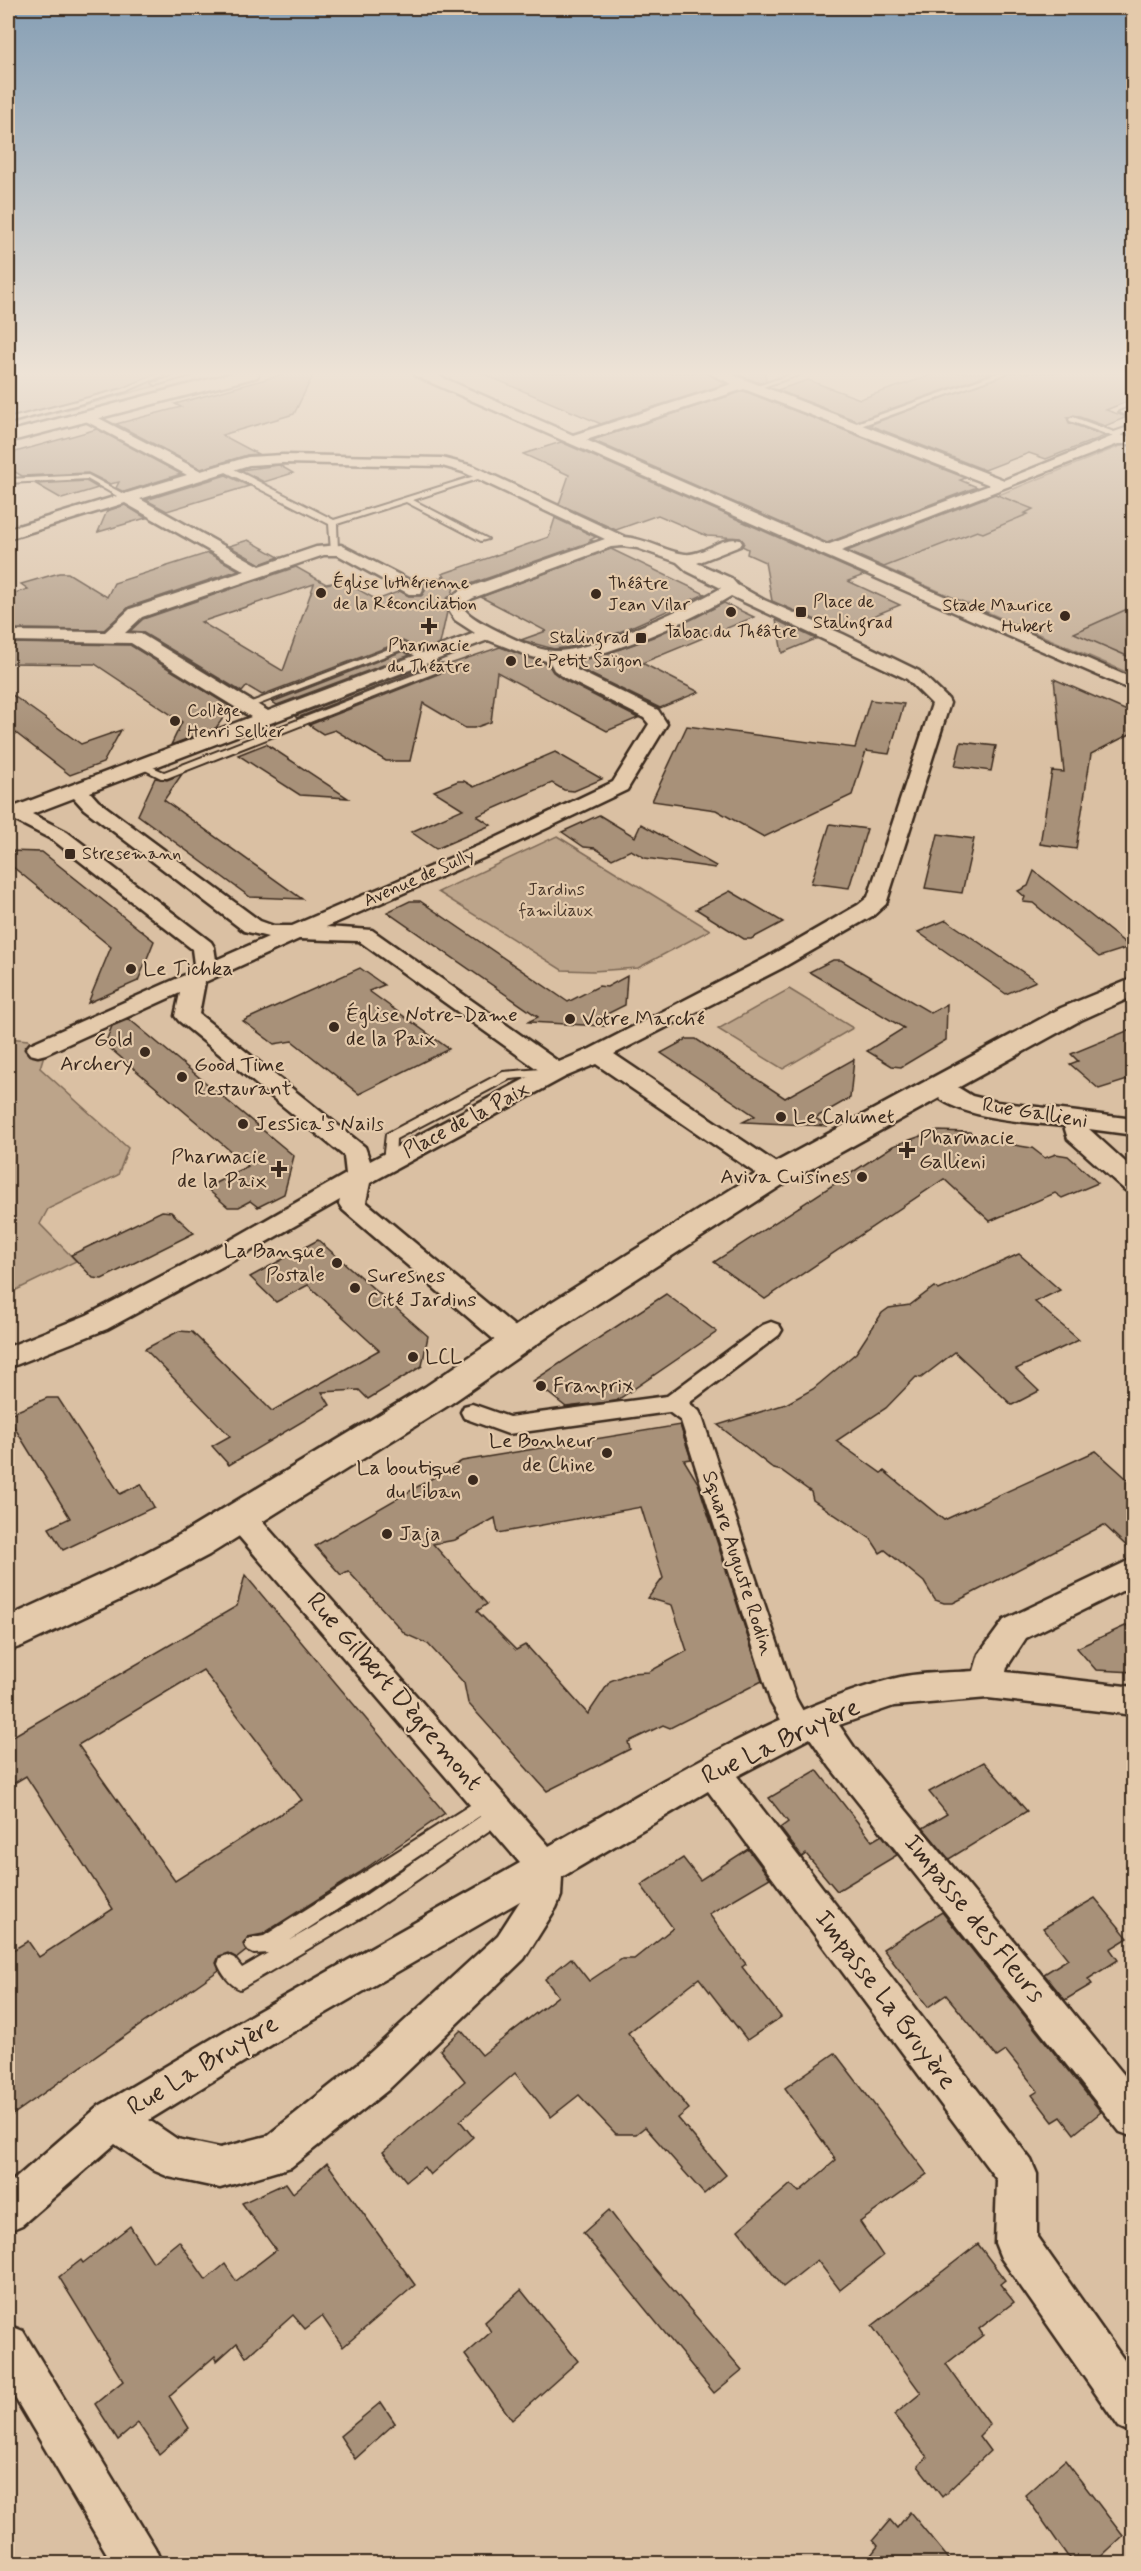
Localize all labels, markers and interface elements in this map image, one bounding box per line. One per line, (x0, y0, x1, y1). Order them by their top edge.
place label: Église luthérienne de la Réconciliation (333, 571, 477, 616)
place label: Théâtre Jean Vilar (608, 572, 691, 617)
marker: Église luthérienne de la Réconciliation (314, 586, 328, 600)
marker: Théâtre Jean Vilar (589, 587, 603, 601)
place label: Place de Stalingrad (813, 590, 893, 637)
place label: Stade Maurice Hubert (943, 594, 1053, 639)
marker: Tabac du Théâtre (724, 605, 738, 619)
marker: Place de Stalingrad (794, 605, 808, 619)
marker: Stade Maurice Hubert (1058, 609, 1072, 623)
marker: Pharmacie du Théatre (422, 619, 436, 633)
place label: Tabac du Théâtre (665, 620, 797, 644)
place label: Stalingrad (549, 626, 629, 652)
marker: Stalingrad (634, 631, 648, 645)
place label: Pharmacie du Théatre (388, 634, 470, 679)
place label: Le Petit Saïgon (523, 649, 642, 673)
marker: Le Petit Saïgon (504, 654, 518, 668)
place label: Collège Henri Sellier (187, 699, 285, 744)
marker: Collège Henri Sellier (168, 714, 182, 728)
place label: Stresemann (82, 842, 181, 866)
street label: Avenue de Sully (360, 843, 478, 913)
marker: Stresemann (63, 847, 77, 861)
park label: Jardins familiaux (519, 878, 593, 923)
place label: Le Tichka (143, 955, 233, 983)
marker: Le Tichka (124, 962, 138, 976)
place label: Église Notre-Dame de la Paix (346, 1001, 518, 1053)
place label: Votre Marché (582, 1005, 705, 1033)
marker: Votre Marché (563, 1012, 577, 1026)
marker: Église Notre-Dame de la Paix (327, 1020, 341, 1034)
place label: Gold Archery (60, 1026, 133, 1078)
marker: Gold Archery (138, 1045, 152, 1059)
place label: Good Time Restaurant (194, 1051, 292, 1103)
marker: Good Time Restaurant (175, 1070, 189, 1084)
street label: Place de la Paix (398, 1075, 534, 1165)
street label: Rue Gallieni (980, 1091, 1090, 1135)
place label: Le Calumet (793, 1103, 895, 1131)
place label: Jessica's Nails (255, 1110, 384, 1138)
marker: Le Calumet (774, 1110, 788, 1124)
marker: Jessica's Nails (236, 1117, 250, 1131)
place label: Pharmacie Gallieni (919, 1124, 1015, 1176)
place label: Pharmacie de la Paix (171, 1143, 267, 1195)
marker: Pharmacie Gallieni (900, 1143, 914, 1157)
marker: Pharmacie de la Paix (272, 1162, 286, 1176)
place label: Aviva Cuisines (720, 1163, 850, 1191)
marker: Aviva Cuisines (855, 1170, 869, 1184)
place label: La Banque Postale (223, 1237, 325, 1289)
marker: La Banque Postale (330, 1256, 344, 1270)
place label: Suresnes Cité Jardins (367, 1262, 477, 1314)
marker: Suresnes Cité Jardins (348, 1281, 362, 1295)
place label: LCL (425, 1343, 463, 1371)
marker: LCL (406, 1350, 420, 1364)
place label: Franprix (553, 1372, 634, 1400)
marker: Franprix (534, 1379, 548, 1393)
place label: Le Bonheur de Chine (489, 1427, 595, 1479)
marker: Le Bonheur de Chine (600, 1446, 614, 1460)
place label: La boutique du Liban (357, 1454, 461, 1506)
street label: Square Auguste Rodin (695, 1467, 781, 1659)
marker: La boutique du Liban (466, 1473, 480, 1487)
place label: Jaja (399, 1520, 440, 1548)
marker: Jaja (380, 1527, 394, 1541)
street label: Rue Gilbert Dègremont (298, 1585, 490, 1799)
street label: Rue La Bruyère (696, 1690, 866, 1794)
street label: Impasse des Fleurs (895, 1828, 1053, 2010)
street label: Impasse La Bruyère (806, 1903, 964, 2097)
street label: Rue La Bruyère (121, 2007, 285, 2125)

